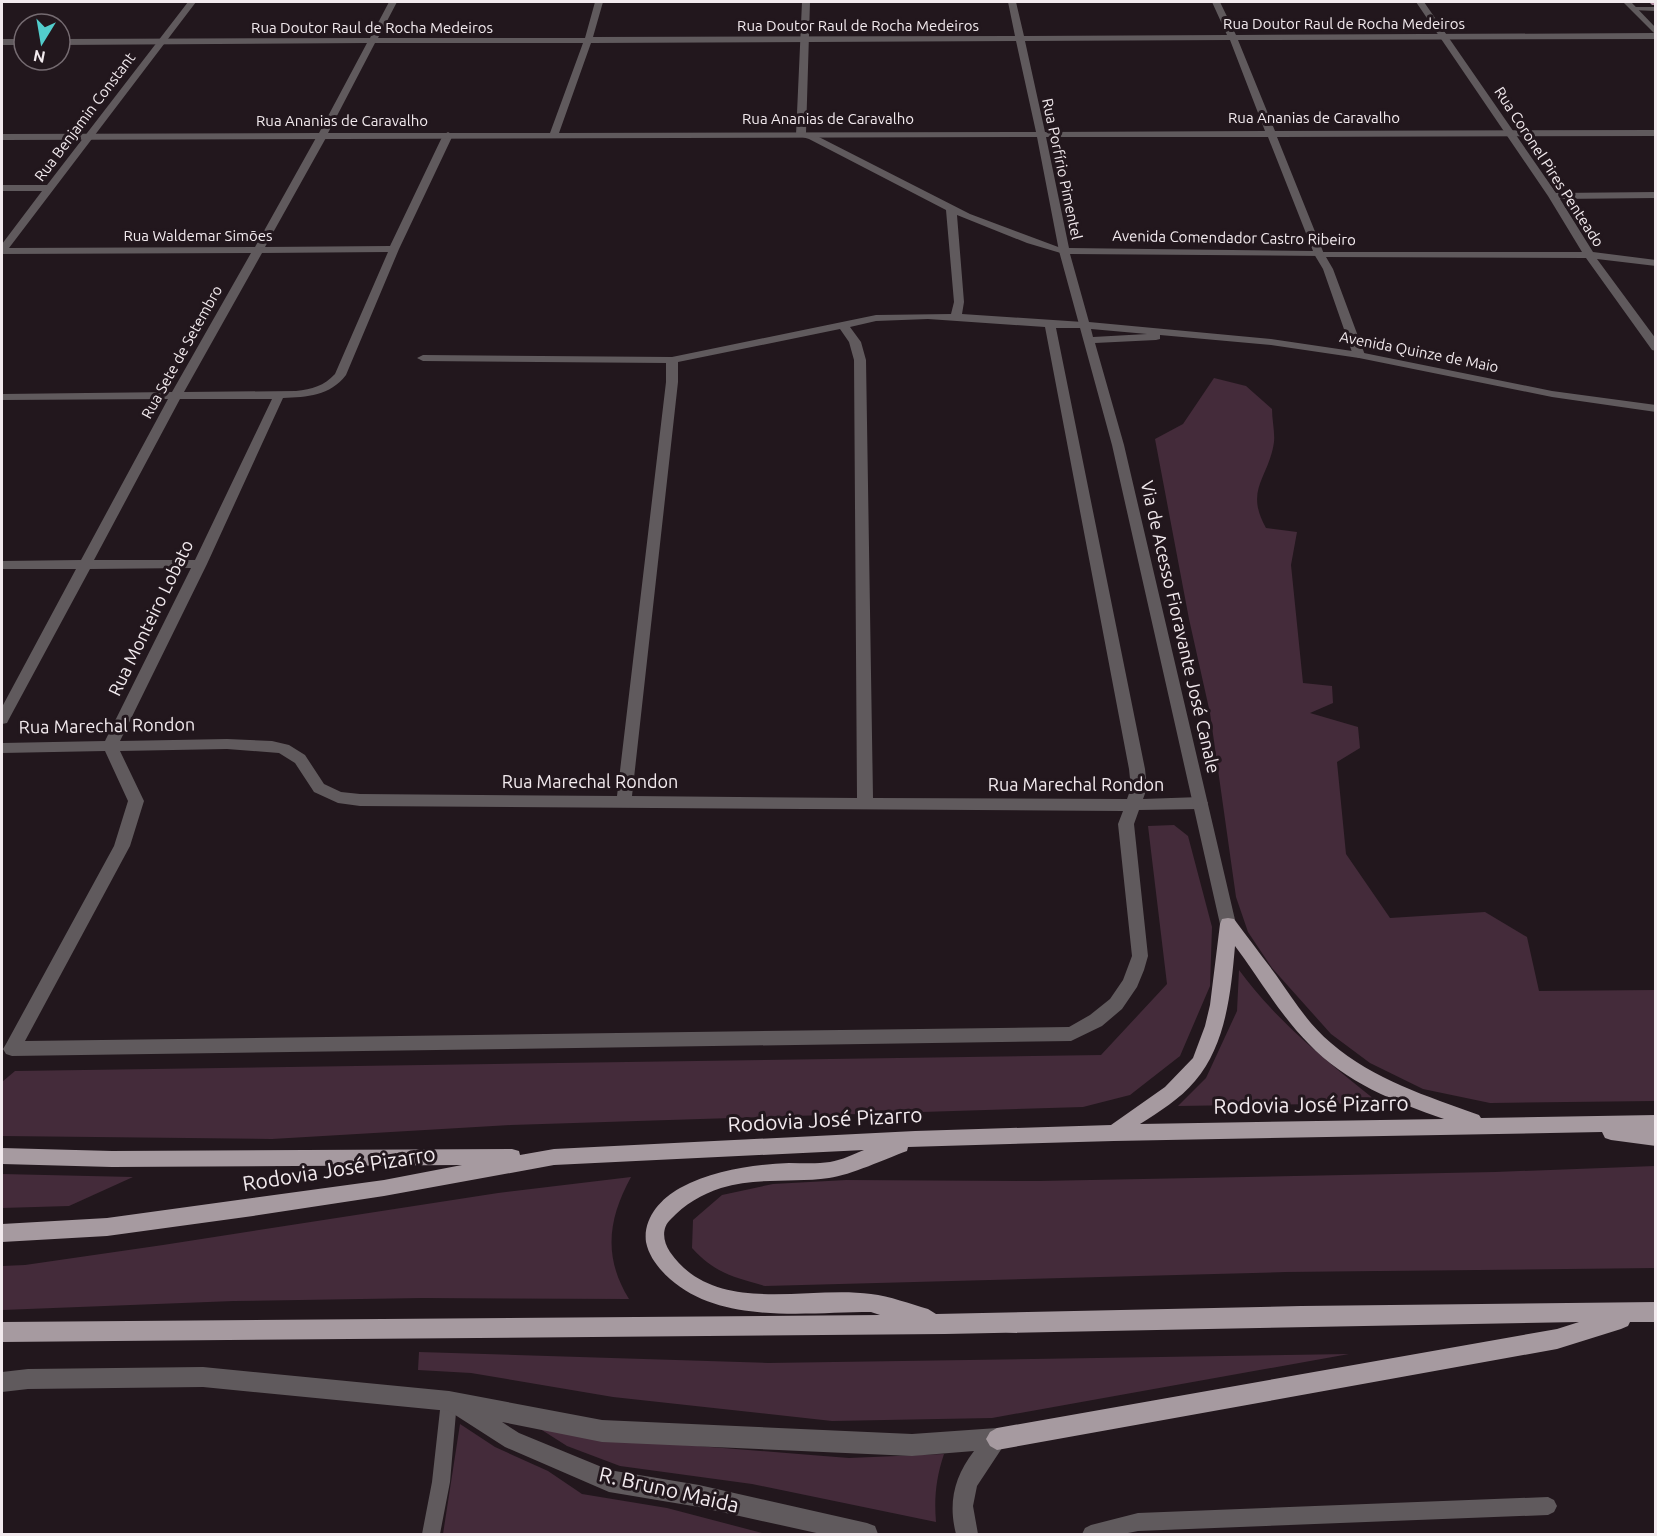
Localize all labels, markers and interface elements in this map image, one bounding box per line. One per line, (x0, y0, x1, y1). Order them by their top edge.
north arrow (12, 12, 72, 72)
street label: Rua Doutor Raul de Rocha Medeiros (1223, 15, 1465, 32)
street label: Rua Doutor Raul de Rocha Medeiros (737, 17, 979, 34)
street label: Rua Doutor Raul de Rocha Medeiros (251, 19, 493, 36)
text: N (32, 47, 47, 67)
street label: Rua Benjamin Constant (31, 49, 139, 184)
street label: Rua Coronel Pires Penteado (1491, 84, 1608, 250)
street label: Rua Porfírio Pimentel (1039, 97, 1086, 241)
street label: Rua Ananias de Caravalho (1228, 109, 1400, 126)
street label: Rua Ananias de Caravalho (742, 110, 914, 127)
street label: Rua Ananias de Caravalho (256, 112, 428, 129)
street label: Rua Waldemar Simões (123, 227, 273, 244)
street label: Avenida Comendador Castro Ribeiro (1112, 227, 1356, 248)
street label: Rua Sete de Setembro (138, 282, 225, 421)
street label: Avenida Quinze de Maio (1338, 328, 1500, 375)
street label: Via de Acesso Fioravante José Canale (1137, 478, 1224, 775)
street label: Rua Monteiro Lobato (104, 536, 197, 699)
street label: Rua Marechal Rondon (19, 713, 195, 737)
street label: Rua Marechal Rondon (502, 771, 678, 791)
street label: Rua Marechal Rondon (988, 774, 1164, 794)
street label: Rodovia José Pizarro (1213, 1090, 1409, 1118)
street label: Rodovia José Pizarro (727, 1102, 923, 1136)
street label: Rodovia José Pizarro (241, 1141, 437, 1195)
street label: R. Bruno Maida (597, 1461, 742, 1517)

